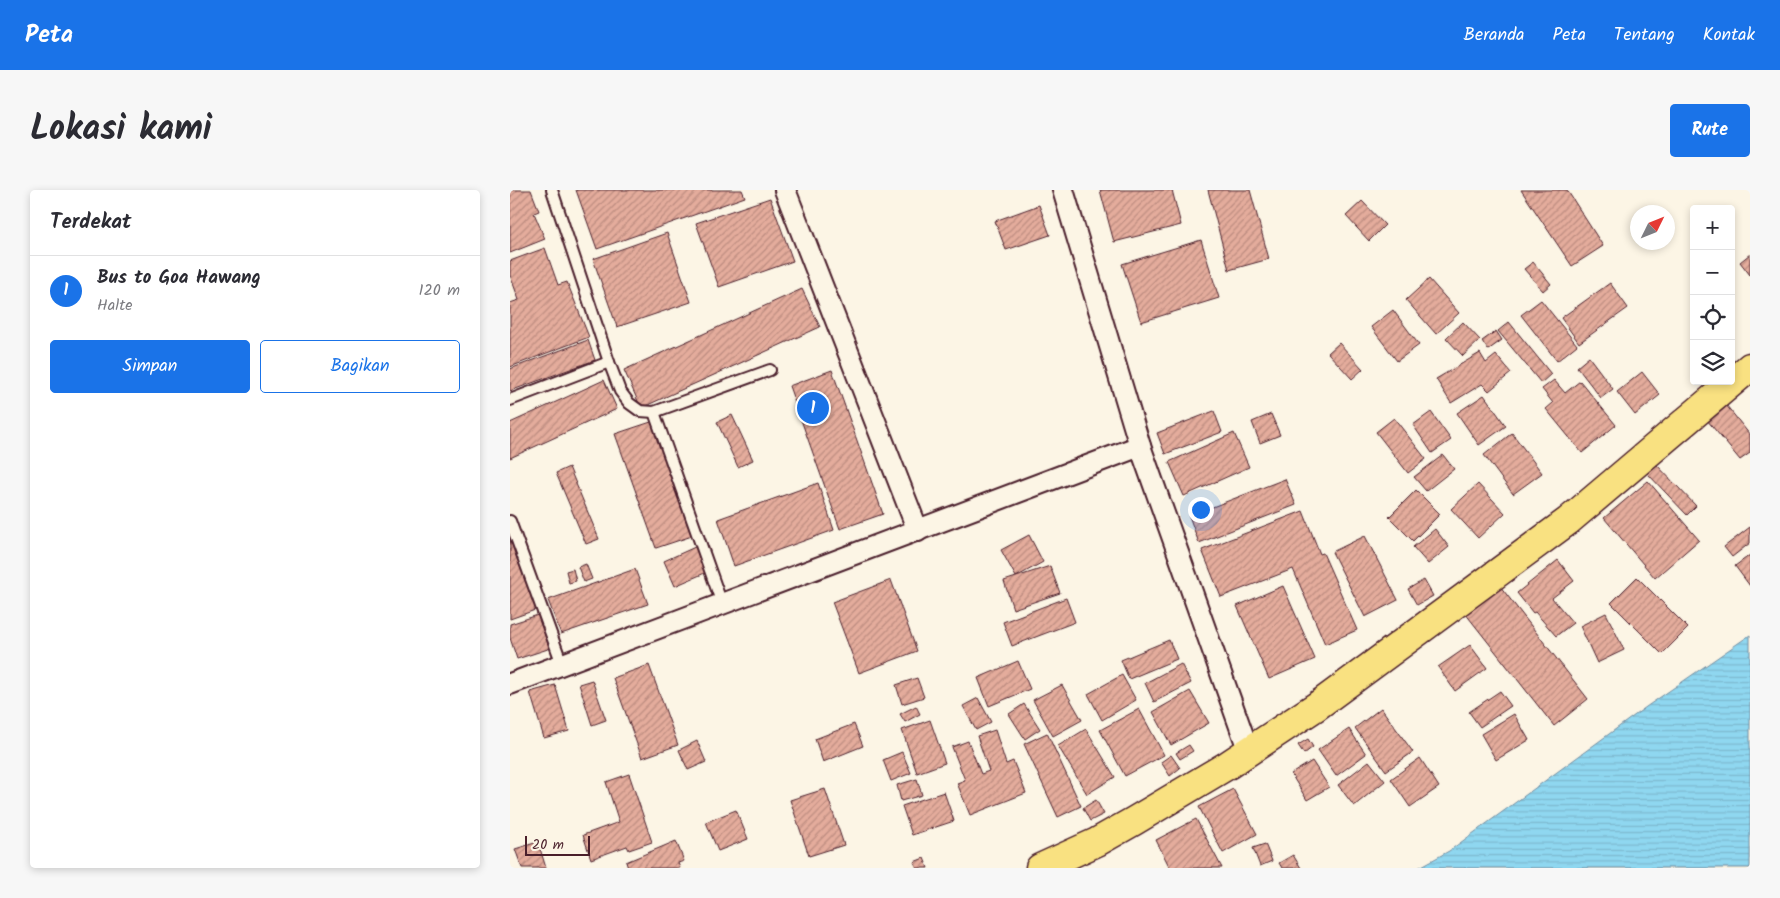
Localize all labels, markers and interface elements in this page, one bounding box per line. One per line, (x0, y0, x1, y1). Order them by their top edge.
text: Peta (25, 16, 73, 55)
text: Beranda (1464, 21, 1525, 50)
text: Peta (1553, 21, 1586, 50)
text: Tentang (1614, 21, 1675, 50)
text: Kontak (1703, 21, 1755, 50)
text: Lokasi kami (30, 102, 212, 158)
button: Rute (1670, 104, 1750, 157)
north arrow (1630, 205, 1675, 250)
map controls (1690, 205, 1735, 385)
button: + (1690, 205, 1735, 250)
text: Terdekat (50, 206, 131, 239)
button: − (1690, 250, 1735, 295)
text: Bus to Goa Hawang (97, 263, 261, 293)
text: 1 (64, 278, 68, 303)
text: 120 m (419, 278, 460, 303)
text: Halte (97, 293, 133, 318)
button: locate (1690, 295, 1735, 340)
button: Simpan (50, 340, 250, 393)
button: Bagikan (260, 340, 460, 393)
button: layers (1690, 340, 1735, 385)
pin: 1 (797, 389, 829, 427)
your location (1188, 497, 1214, 523)
scale bar (525, 833, 590, 856)
text: 20 m (532, 834, 564, 856)

